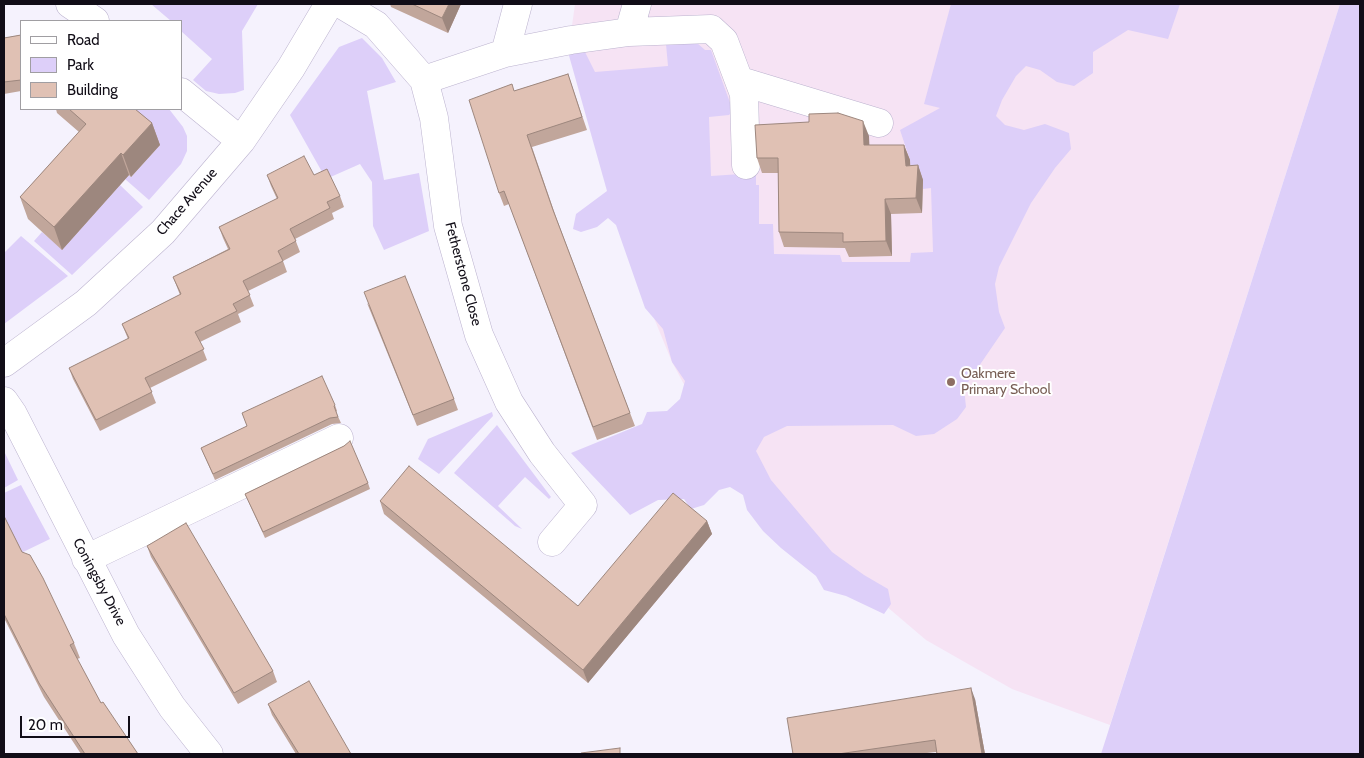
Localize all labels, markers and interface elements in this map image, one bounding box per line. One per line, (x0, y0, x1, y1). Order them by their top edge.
legend (20, 20, 182, 110)
text: Road (67, 31, 100, 49)
text: Park (67, 56, 94, 74)
text: Building (67, 81, 118, 99)
street label: Chace Avenue (153, 165, 221, 239)
street label: Fetherstone Close (441, 220, 485, 328)
place label: Oakmere Primary School (961, 366, 1051, 398)
marker: Oakmere Primary School (945, 376, 957, 388)
street label: Coningsby Drive (69, 535, 129, 629)
scale bar (22, 706, 132, 738)
text: 20 m (28, 716, 63, 734)

